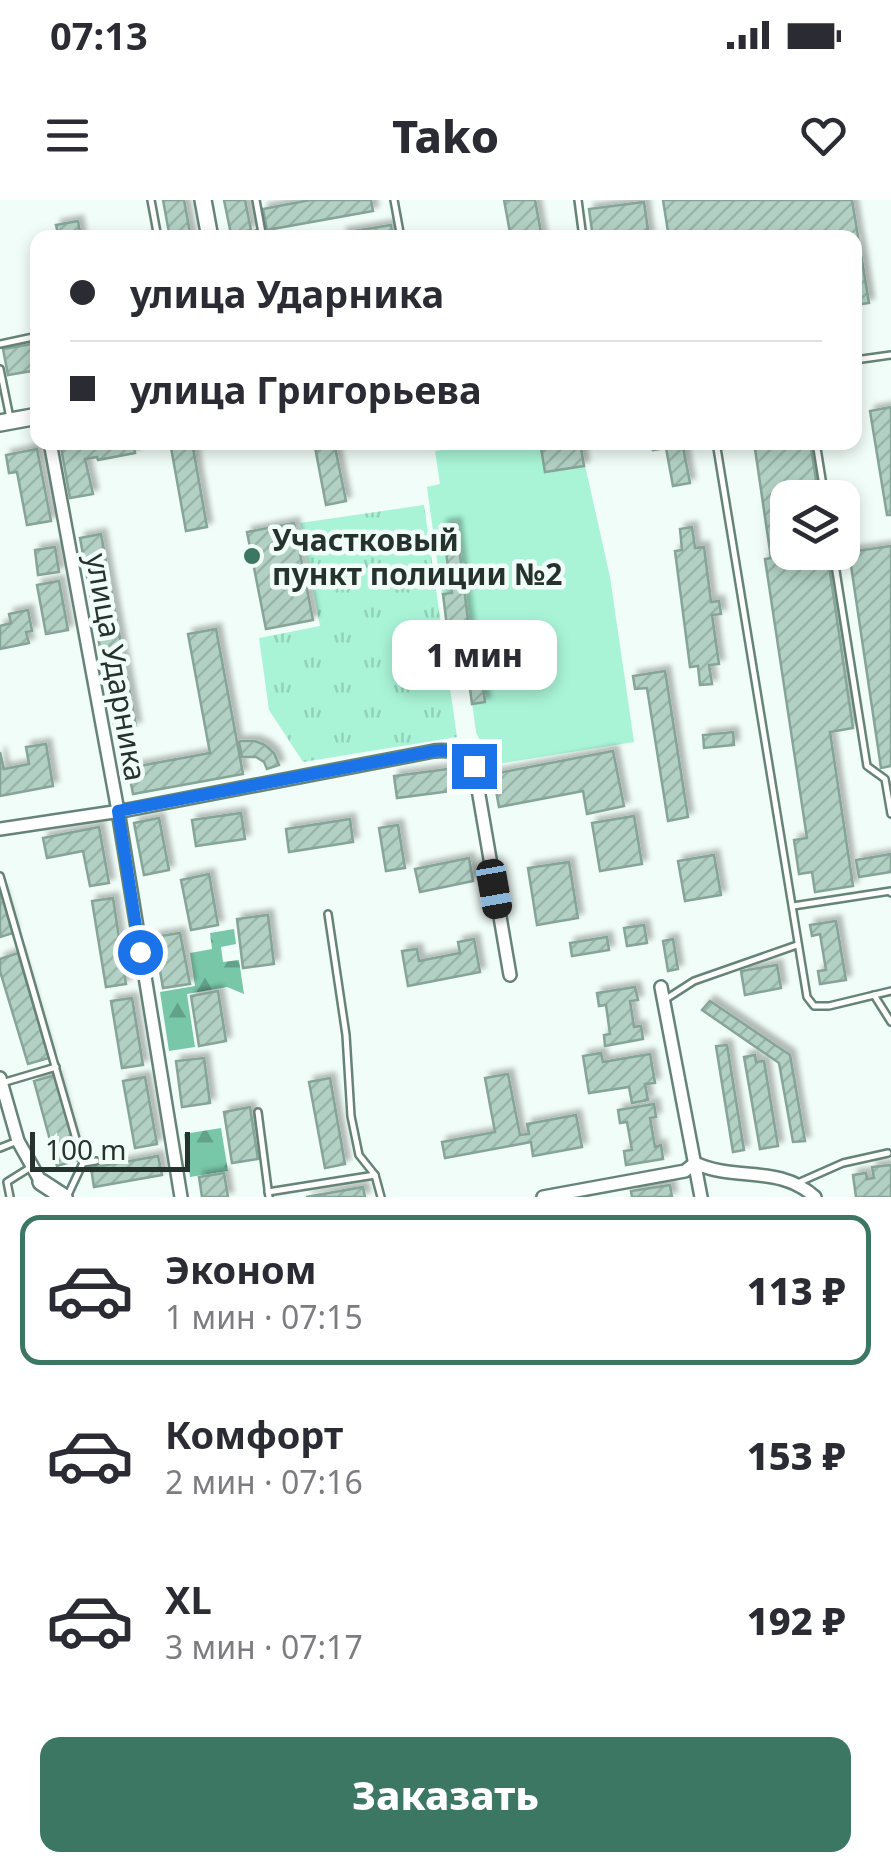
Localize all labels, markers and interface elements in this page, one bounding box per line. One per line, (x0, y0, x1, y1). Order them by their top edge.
text: 07:13 (50, 9, 148, 61)
text: Tako (392, 105, 499, 166)
icon: menu (40, 108, 95, 163)
icon: heart (796, 108, 851, 163)
text: улица Ударника (130, 267, 444, 319)
text: улица Григорьева (130, 363, 482, 415)
map controls (770, 480, 860, 570)
button: layers (770, 480, 860, 570)
place label: Участковый пункт полиции №2 (272, 519, 563, 594)
marker: Участковый пункт полиции №2 (241, 545, 263, 567)
street label: улица Ударника (77, 550, 157, 784)
callout: 1 мин (392, 621, 556, 691)
text: 1 мин (426, 633, 523, 676)
route end (452, 744, 497, 789)
car (474, 857, 514, 921)
route start (118, 930, 163, 975)
scale bar (30, 1127, 190, 1171)
text: 100 m (45, 1130, 127, 1168)
text: Эконом (165, 1243, 317, 1295)
icon: car (45, 1245, 135, 1335)
text: 113 ₽ (747, 1264, 846, 1316)
text: 1 мин · 07:15 (165, 1295, 363, 1338)
text: Комфорт (165, 1408, 343, 1460)
icon: car (45, 1410, 135, 1500)
text: 153 ₽ (747, 1429, 846, 1481)
text: 2 мин · 07:16 (165, 1460, 363, 1503)
text: XL (165, 1573, 212, 1625)
icon: car (45, 1575, 135, 1665)
text: 192 ₽ (747, 1594, 846, 1646)
text: 3 мин · 07:17 (165, 1625, 363, 1668)
button: Заказать (40, 1737, 851, 1852)

